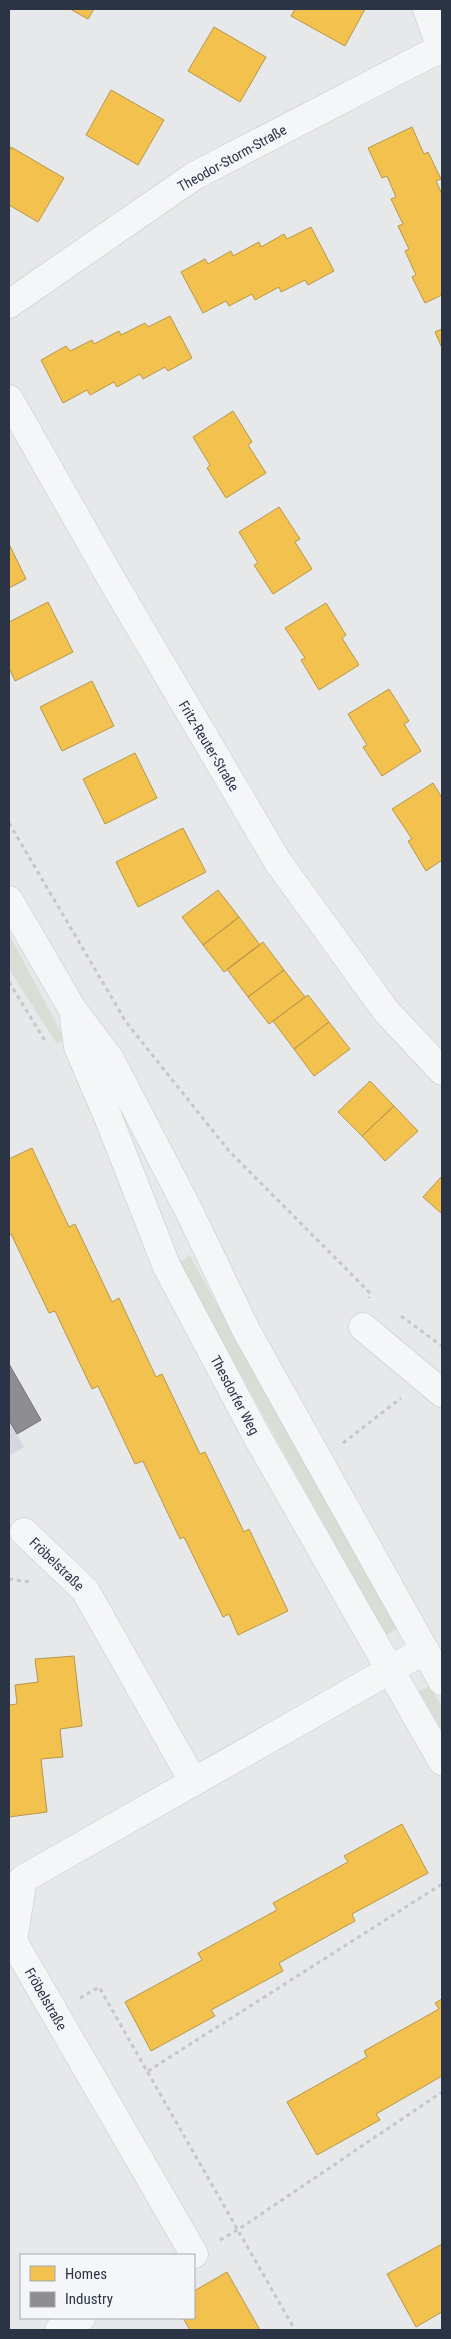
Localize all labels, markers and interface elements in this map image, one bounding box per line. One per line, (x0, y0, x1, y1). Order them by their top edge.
street label: Theodor-Storm-Straße (175, 121, 290, 195)
street label: Fritz-Reuter-Straße (176, 698, 243, 795)
street label: Thesdorfer Weg (207, 1353, 263, 1437)
street label: Fröbelstraße (26, 1534, 88, 1594)
street label: Fröbelstraße (22, 1965, 71, 2033)
legend (20, 2254, 195, 2319)
text: Homes (65, 2265, 107, 2283)
text: Industry (65, 2290, 113, 2308)

